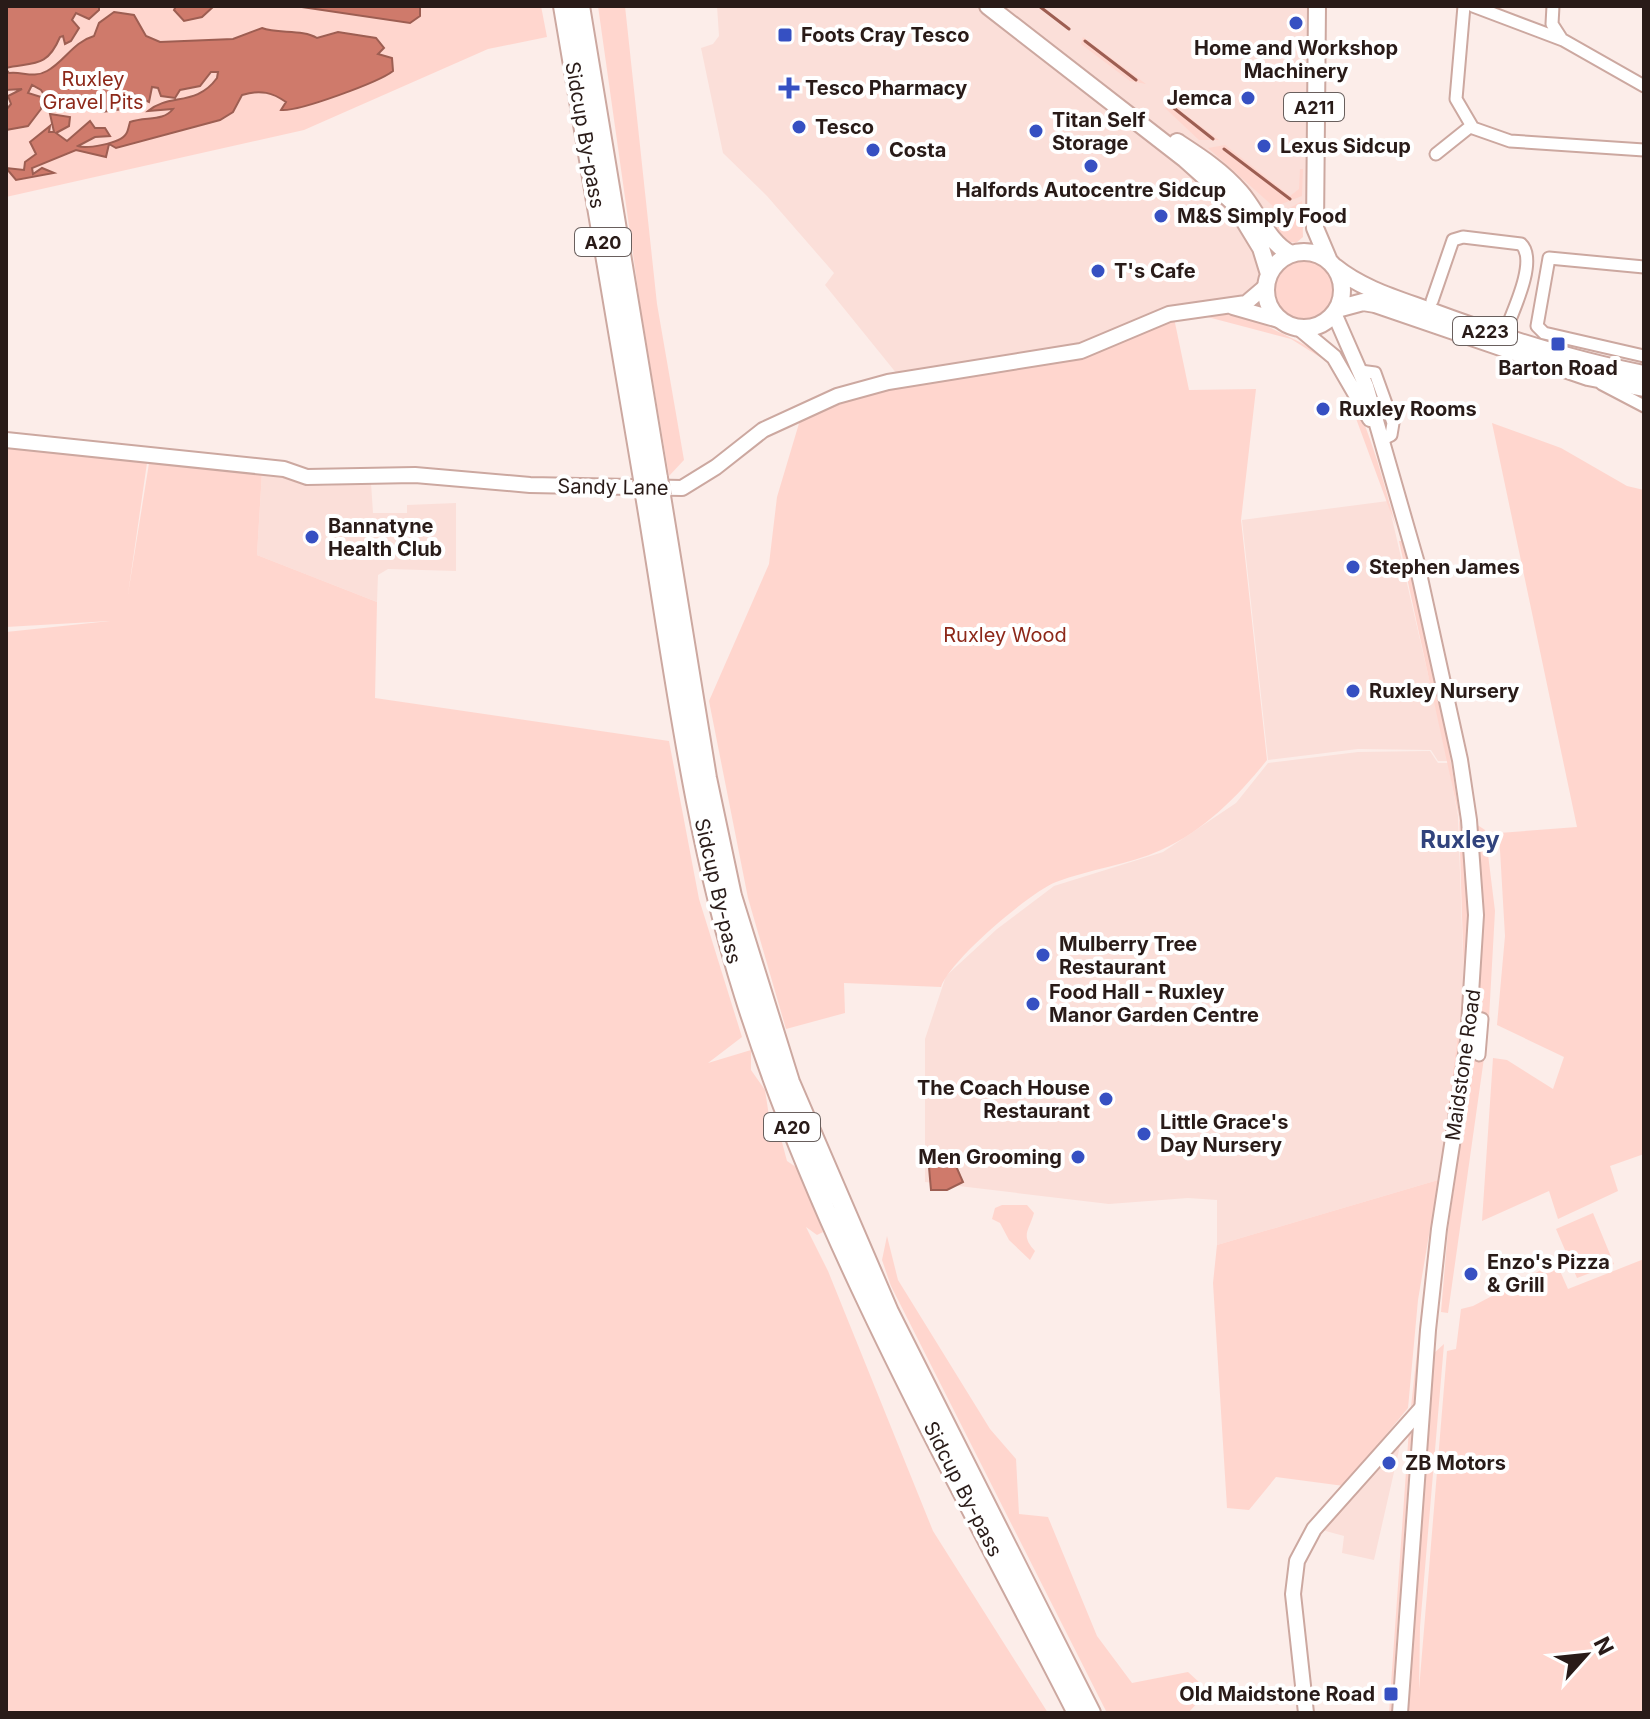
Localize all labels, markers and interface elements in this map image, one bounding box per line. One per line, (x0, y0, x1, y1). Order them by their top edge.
marker: Home and Workshop Machinery (1287, 14, 1305, 32)
place label: Foots Cray Tesco (801, 23, 969, 47)
marker: Foots Cray Tesco (776, 26, 794, 44)
place label: Home and Workshop Machinery (1194, 36, 1398, 83)
street label: Sidcup By-pass (560, 60, 610, 210)
park label: Ruxley Gravel Pits (43, 67, 143, 114)
place label: Tesco Pharmacy (805, 76, 967, 100)
marker: Tesco Pharmacy (780, 79, 798, 97)
place label: Jemca (1167, 86, 1232, 110)
marker: Jemca (1239, 89, 1257, 107)
road number: A211 (1284, 93, 1344, 121)
place label: Titan Self Storage (1052, 108, 1145, 155)
place label: Tesco (815, 115, 874, 139)
marker: Tesco (790, 118, 808, 136)
marker: Titan Self Storage (1027, 122, 1045, 140)
place label: Lexus Sidcup (1280, 134, 1411, 158)
marker: Lexus Sidcup (1255, 137, 1273, 155)
place label: Costa (889, 138, 946, 162)
marker: Costa (864, 141, 882, 159)
marker: Halfords Autocentre Sidcup (1082, 157, 1100, 175)
place label: Halfords Autocentre Sidcup (956, 178, 1226, 202)
place label: M&S Simply Food (1177, 204, 1347, 228)
marker: M&S Simply Food (1152, 207, 1170, 225)
road number: A20 (575, 228, 631, 256)
place label: T's Cafe (1114, 259, 1196, 283)
marker: T's Cafe (1089, 262, 1107, 280)
road number: A223 (1453, 317, 1517, 345)
marker: Barton Road (1549, 335, 1567, 353)
place label: Barton Road (1498, 356, 1618, 380)
place label: Ruxley Rooms (1339, 397, 1477, 421)
marker: Ruxley Rooms (1314, 400, 1332, 418)
street label: Sandy Lane (557, 474, 669, 500)
place label: Bannatyne Health Club (328, 514, 442, 561)
marker: Bannatyne Health Club (303, 528, 321, 546)
place label: Stephen James (1369, 555, 1520, 579)
marker: Stephen James (1344, 558, 1362, 576)
park label: Ruxley Wood (943, 623, 1067, 647)
place label: Ruxley Nursery (1369, 679, 1519, 703)
marker: Ruxley Nursery (1344, 682, 1362, 700)
street label: Sidcup By-pass (690, 816, 746, 966)
district label: Ruxley (1420, 825, 1500, 854)
place label: Mulberry Tree Restaurant (1059, 932, 1197, 979)
marker: Mulberry Tree Restaurant (1034, 946, 1052, 964)
place label: Food Hall - Ruxley Manor Garden Centre (1049, 980, 1259, 1027)
street label: Maidstone Road (1440, 988, 1486, 1142)
marker: Food Hall - Ruxley Manor Garden Centre (1024, 995, 1042, 1013)
place label: The Coach House Restaurant (917, 1076, 1090, 1123)
marker: The Coach House Restaurant (1097, 1090, 1115, 1108)
place label: Little Grace's Day Nursery (1160, 1110, 1288, 1157)
road number: A20 (764, 1113, 820, 1141)
marker: Little Grace's Day Nursery (1135, 1125, 1153, 1143)
place label: Men Grooming (918, 1145, 1062, 1169)
marker: Men Grooming (1069, 1148, 1087, 1166)
place label: Enzo's Pizza & Grill (1487, 1250, 1610, 1297)
marker: Enzo's Pizza & Grill (1462, 1265, 1480, 1283)
street label: Sidcup By-pass (919, 1417, 1007, 1561)
place label: ZB Motors (1405, 1451, 1506, 1475)
marker: ZB Motors (1380, 1454, 1398, 1472)
north arrow (1546, 1615, 1626, 1695)
text: N (1588, 1633, 1619, 1659)
place label: Old Maidstone Road (1179, 1682, 1375, 1706)
marker: Old Maidstone Road (1382, 1685, 1400, 1703)

